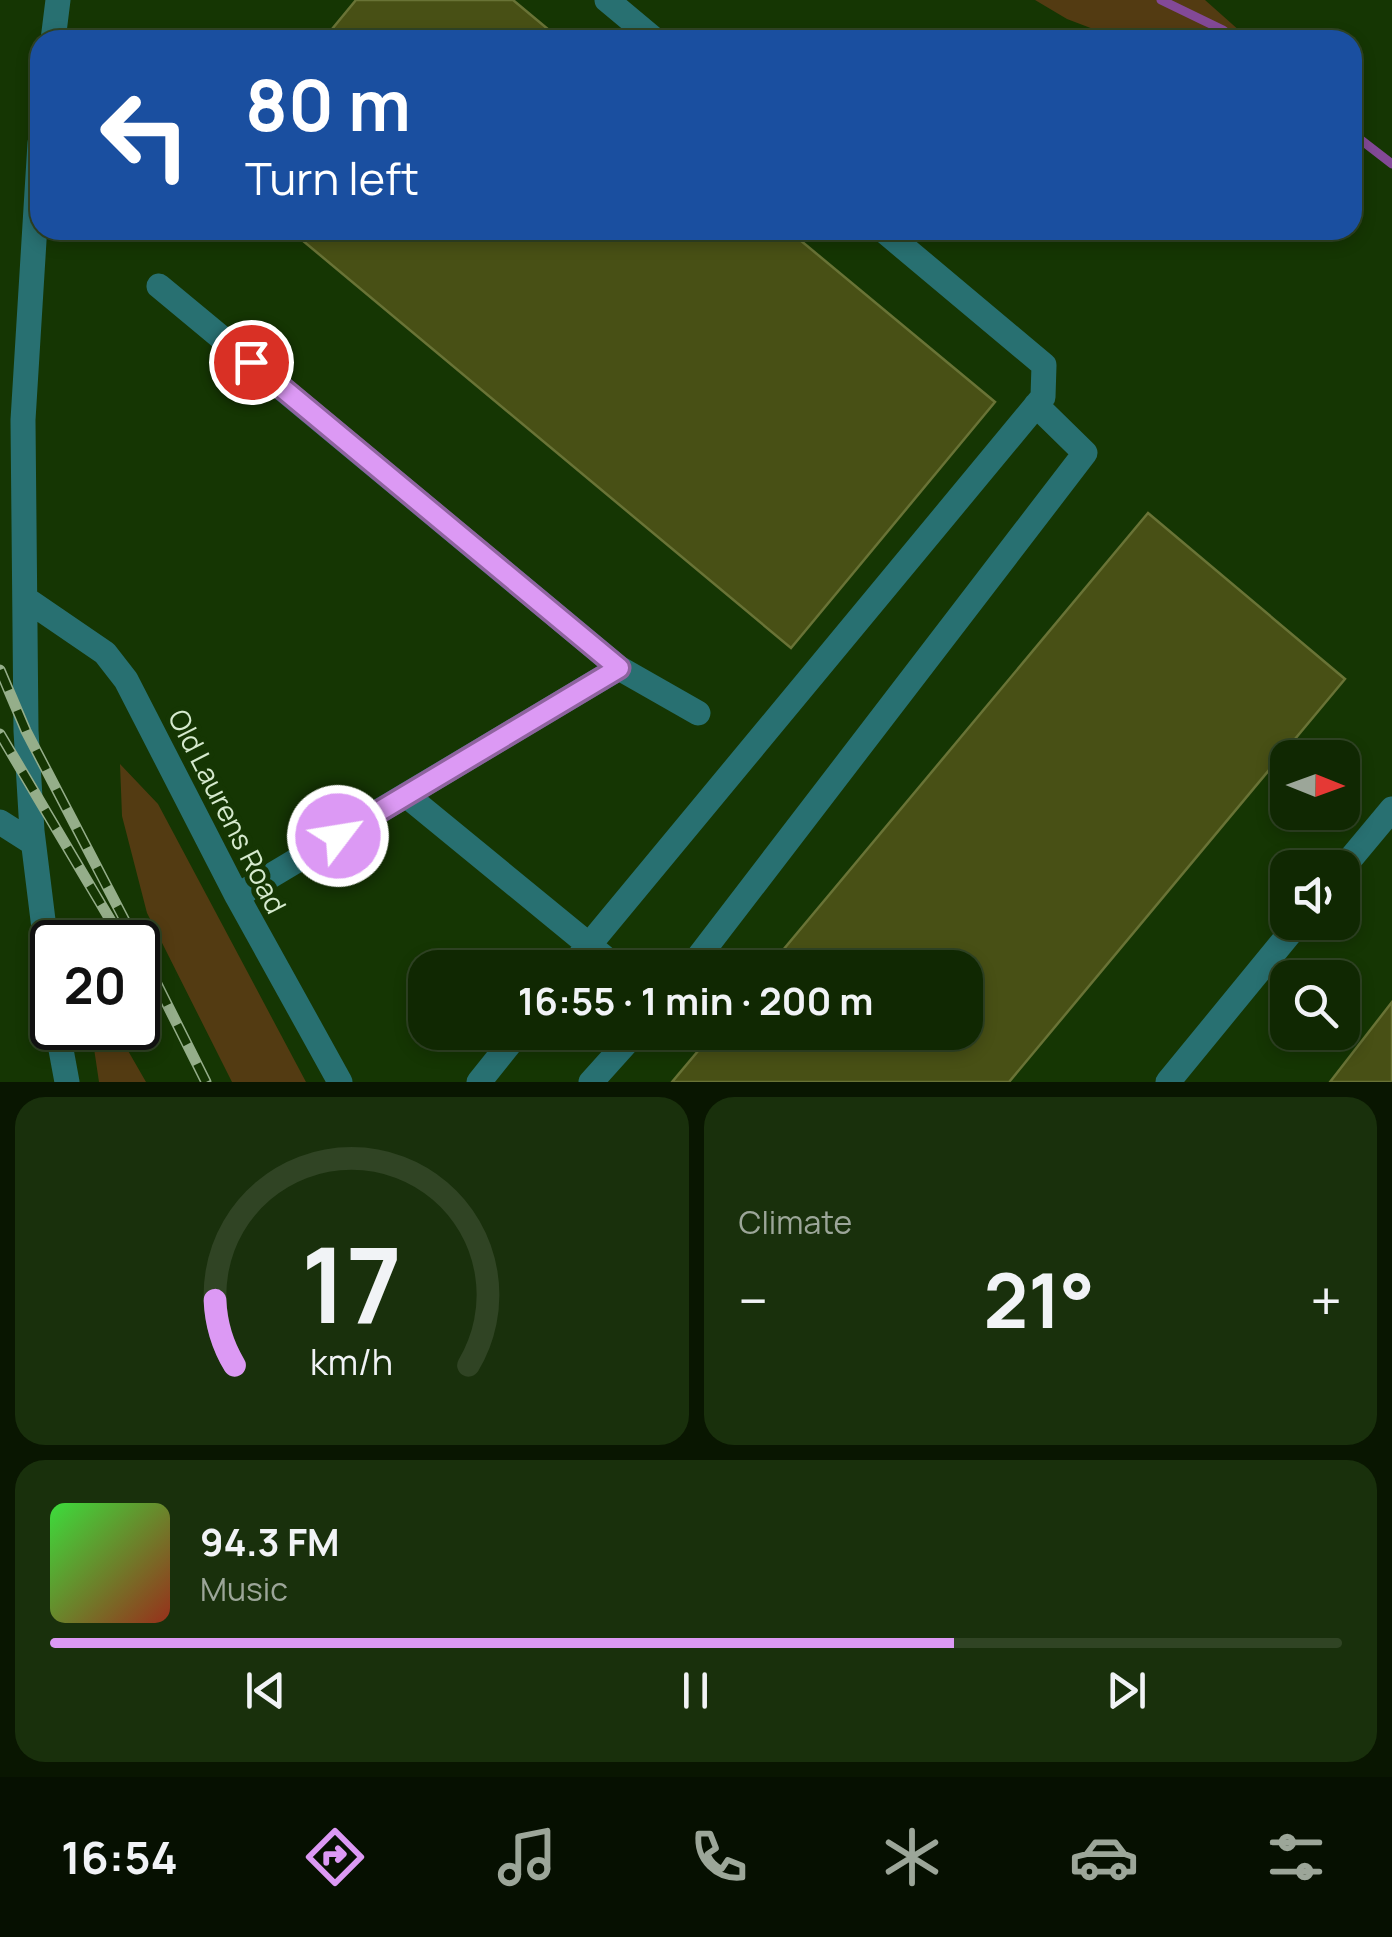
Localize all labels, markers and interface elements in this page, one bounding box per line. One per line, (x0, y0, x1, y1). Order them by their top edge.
text: 80 m (245, 56, 411, 152)
icon: left (80, 70, 210, 200)
text: Turn left (245, 147, 419, 209)
pin (209, 320, 294, 405)
icon: arrive (224, 335, 279, 390)
street label: Old Laurens Road (160, 702, 296, 920)
north arrow (1270, 740, 1360, 830)
map controls (1270, 740, 1360, 1050)
position arrow (286, 784, 390, 888)
button: sound (1270, 850, 1360, 940)
speed limit sign: 20 (30, 920, 160, 1050)
button: search (1270, 960, 1360, 1050)
text: 16:55 · 1 min · 200 m (518, 974, 873, 1026)
text: Climate (739, 1200, 852, 1244)
text: 17 (301, 1212, 402, 1354)
text: 21° (984, 1248, 1095, 1351)
text: − (739, 1262, 768, 1338)
text: + (1310, 1262, 1342, 1338)
text: km/h (310, 1337, 393, 1386)
text: 94.3 FM (200, 1515, 340, 1567)
text: Music (200, 1567, 288, 1611)
icon: previous (238, 1663, 293, 1718)
icon: pause (668, 1663, 723, 1718)
icon: next (1099, 1663, 1154, 1718)
icon: directions (300, 1822, 370, 1892)
icon: music (492, 1822, 562, 1892)
icon: phone (684, 1822, 754, 1892)
icon: climate (877, 1822, 947, 1892)
icon: car (1069, 1822, 1139, 1892)
icon: filters (1261, 1822, 1331, 1892)
text: 16:54 (61, 1826, 178, 1888)

